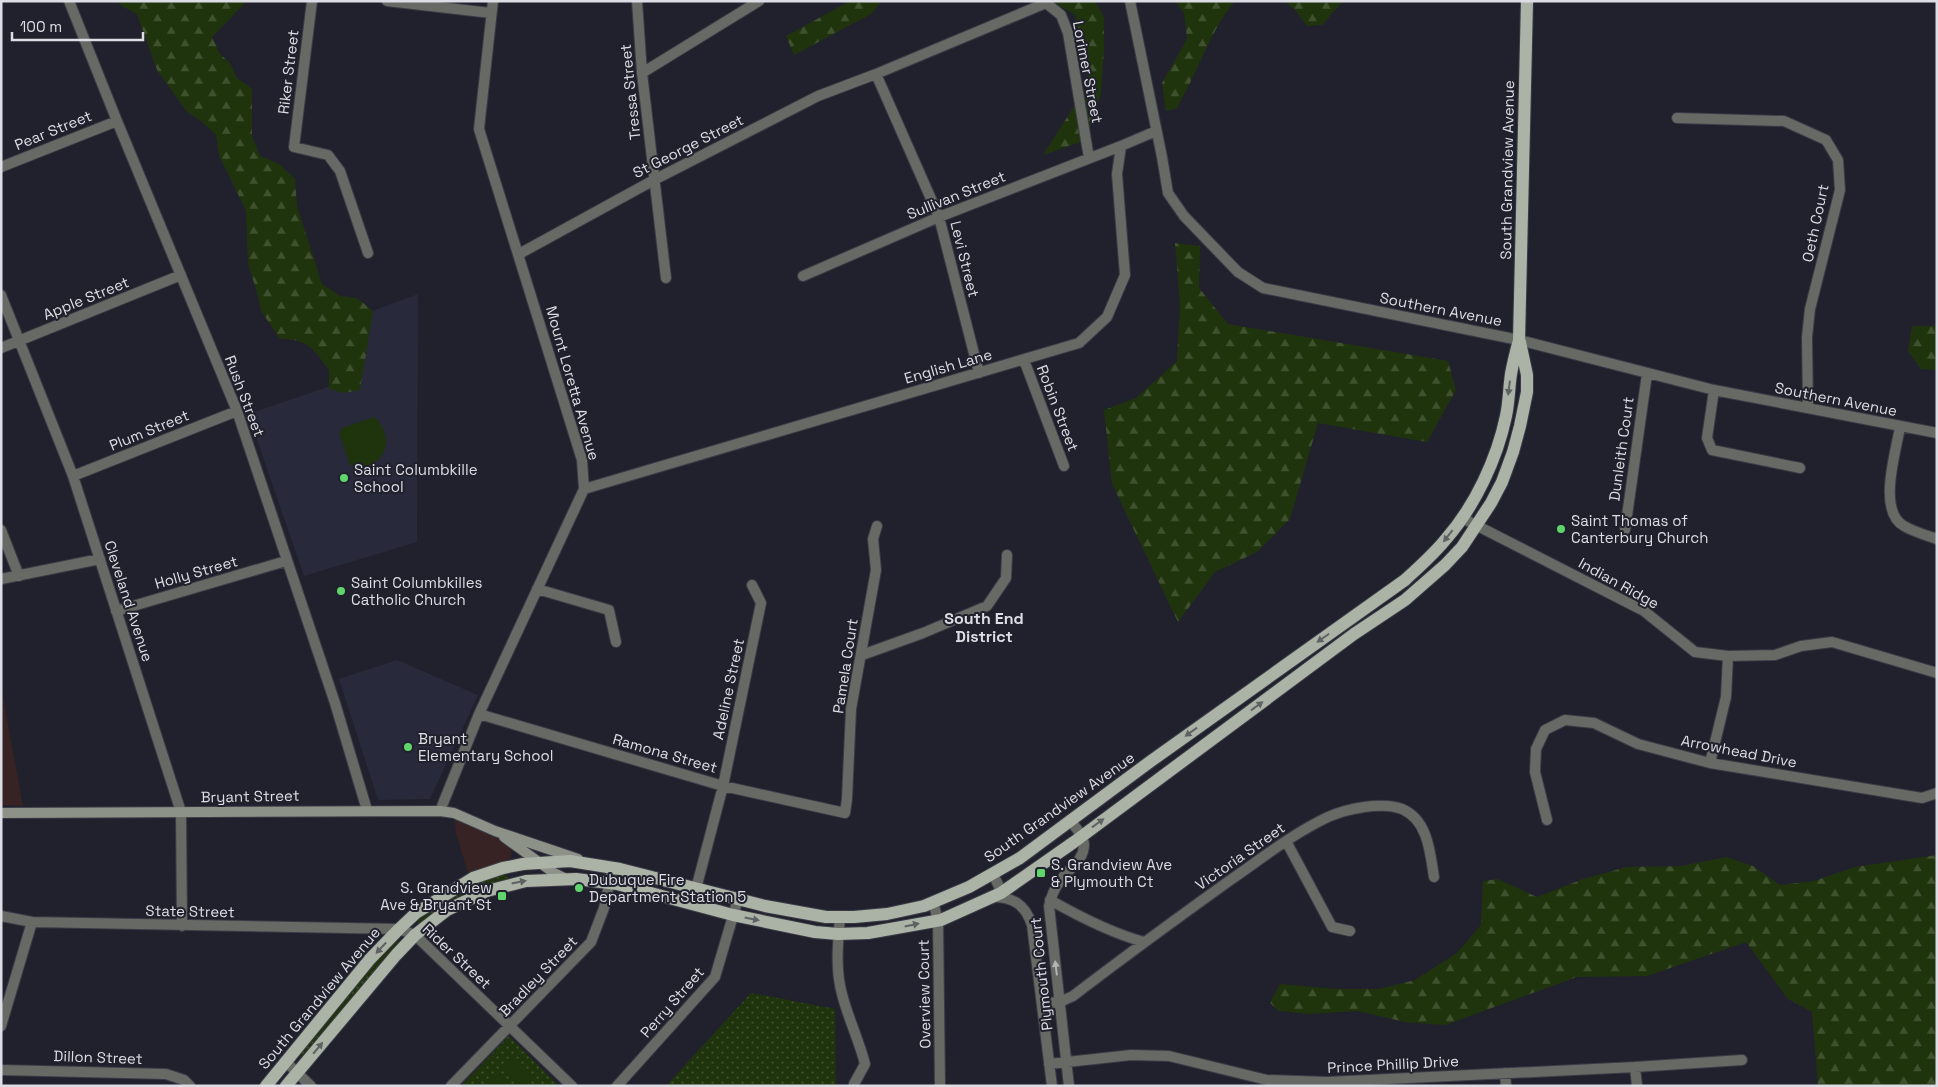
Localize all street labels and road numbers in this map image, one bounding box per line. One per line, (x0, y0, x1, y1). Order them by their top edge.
street label: Lorimer Street (1069, 19, 1107, 125)
street label: Riker Street (273, 29, 303, 115)
street label: Tressa Street (616, 43, 644, 141)
street label: South Grandview Avenue (1496, 80, 1518, 260)
street label: Pear Street (12, 106, 94, 154)
street label: St George Street (630, 110, 747, 182)
street label: Sullivan Street (904, 167, 1008, 223)
street label: Oeth Court (1797, 182, 1833, 264)
street label: Levi Street (946, 219, 984, 299)
street label: Apple Street (40, 272, 132, 324)
street label: Southern Avenue (1378, 288, 1504, 330)
street label: Mount Loretta Avenue (542, 304, 604, 463)
street label: English Lane (902, 344, 994, 388)
street label: Rush Street (221, 353, 269, 439)
street label: Robin Street (1033, 362, 1083, 454)
street label: Southern Avenue (1773, 378, 1899, 420)
street label: Dunleith Court (1604, 396, 1638, 502)
street label: Plum Street (106, 405, 192, 455)
street label: Cleveland Avenue (100, 538, 158, 664)
street label: Holly Street (152, 551, 240, 593)
street label: Indian Ridge (1575, 553, 1663, 613)
street label: Pamela Court (828, 617, 862, 715)
street label: Adeline Street (708, 637, 748, 741)
street label: Ramona Street (611, 729, 720, 777)
street label: Arrowhead Drive (1679, 730, 1799, 772)
street label: South Grandview Avenue (980, 748, 1138, 866)
street label: Bryant Street (200, 786, 300, 806)
street label: Victoria Street (1191, 818, 1289, 894)
street label: State Street (145, 901, 235, 921)
street label: Plymouth Court (1026, 916, 1056, 1032)
street label: Rider Street (419, 919, 495, 993)
street label: South Grandview Avenue (254, 923, 384, 1073)
street label: Bradley Street (495, 932, 581, 1020)
street label: Overview Court (914, 939, 934, 1049)
street label: Perry Street (636, 963, 708, 1041)
street label: Dillon Street (53, 1046, 143, 1068)
street label: Prince Phillip Drive (1327, 1051, 1459, 1077)

